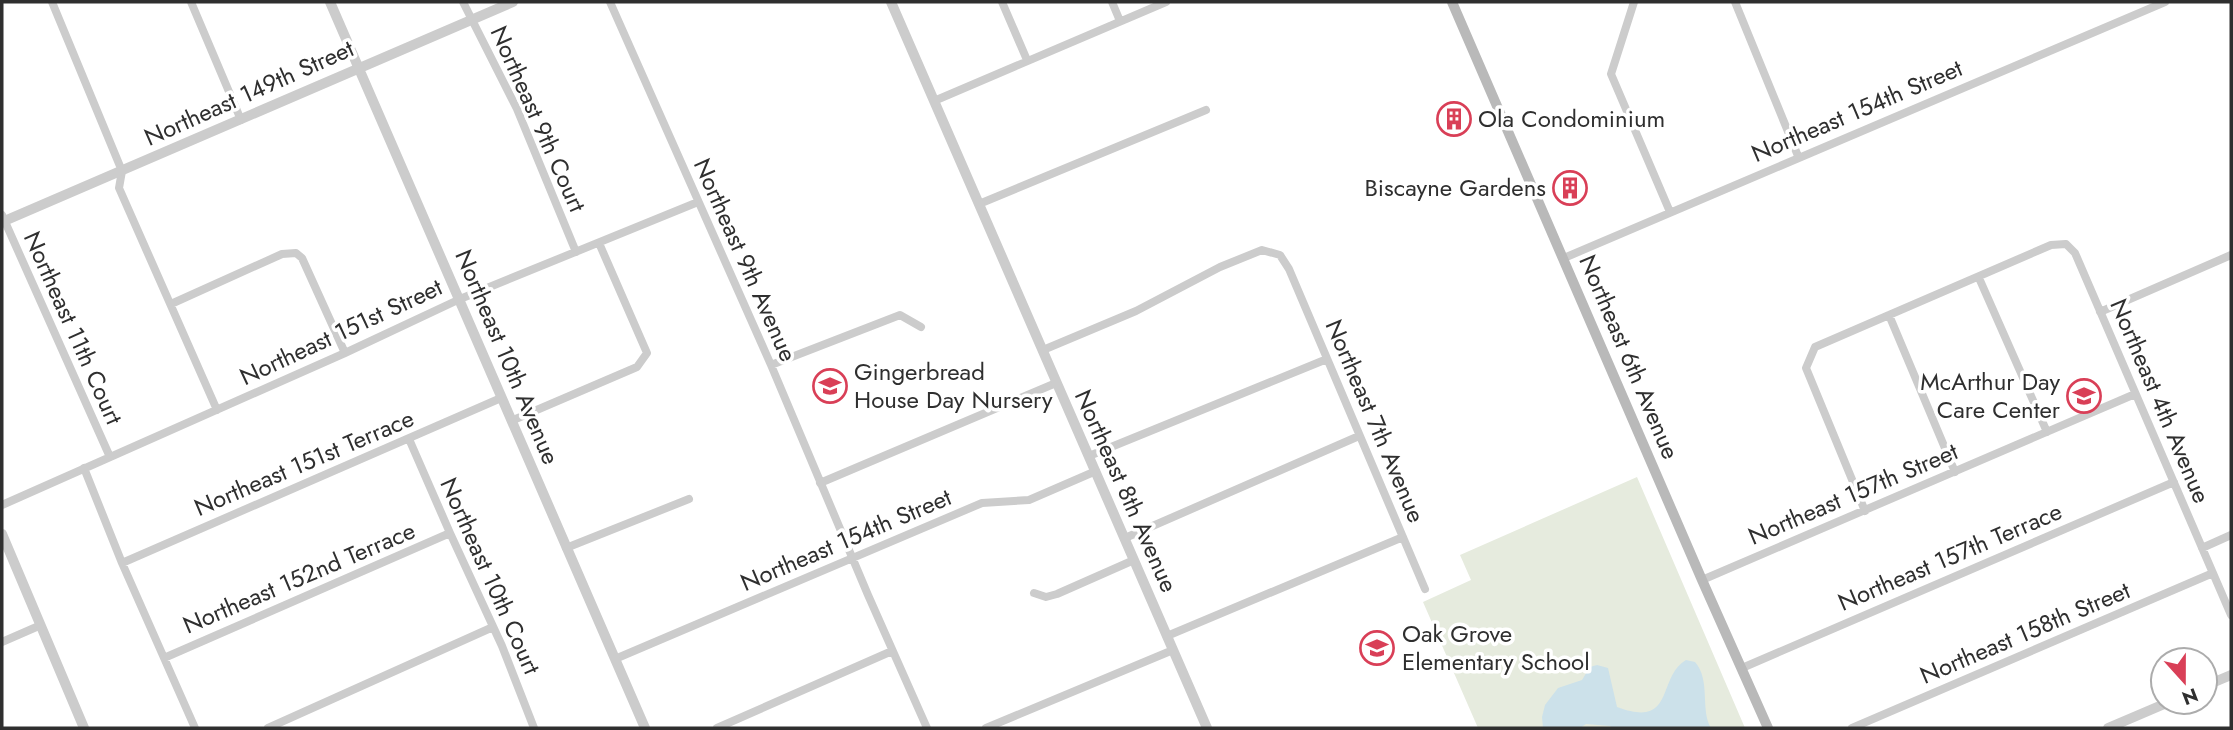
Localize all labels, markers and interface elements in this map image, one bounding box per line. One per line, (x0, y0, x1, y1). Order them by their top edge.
street label: Northeast 9th Court (482, 20, 595, 218)
street label: Northeast 149th Street (138, 30, 359, 155)
street label: Northeast 154th Street (1746, 50, 1968, 171)
building icon: Ola Condominium (1435, 100, 1473, 138)
place label: Ola Condominium (1478, 101, 1665, 136)
street label: Northeast 9th Avenue (685, 153, 806, 367)
building icon: Biscayne Gardens (1551, 169, 1589, 207)
place label: Biscayne Gardens (1364, 170, 1546, 205)
street label: Northeast 11th Court (15, 226, 132, 430)
street label: Northeast 10th Avenue (446, 244, 569, 470)
street label: Northeast 6th Avenue (1571, 249, 1688, 464)
street label: Northeast 151st Street (234, 269, 448, 394)
street label: Northeast 4th Avenue (2102, 293, 2219, 509)
street label: Northeast 7th Avenue (1317, 314, 1434, 528)
place label: Gingerbread House Day Nursery (854, 354, 1053, 417)
place label: McArthur Day Care Center (1920, 364, 2061, 427)
school or university icon: Gingerbread House Day Nursery (811, 367, 849, 405)
school or university icon: McArthur Day Care Center (2065, 377, 2103, 415)
street label: Northeast 8th Avenue (1066, 384, 1187, 598)
street label: Northeast 151st Terrace (189, 400, 419, 525)
street label: Northeast 157th Street (1743, 433, 1963, 554)
street label: Northeast 10th Court (431, 472, 550, 680)
street label: Northeast 154th Street (735, 479, 957, 600)
street label: Northeast 157th Terrace (1832, 493, 2067, 620)
street label: Northeast 152nd Terrace (177, 513, 420, 642)
street label: Northeast 158th Street (1914, 572, 2135, 693)
place label: Oak Grove Elementary School (1402, 616, 1590, 679)
school or university icon: Oak Grove Elementary School (1358, 629, 1396, 667)
north arrow (2149, 646, 2219, 716)
text: N (2178, 681, 2202, 712)

